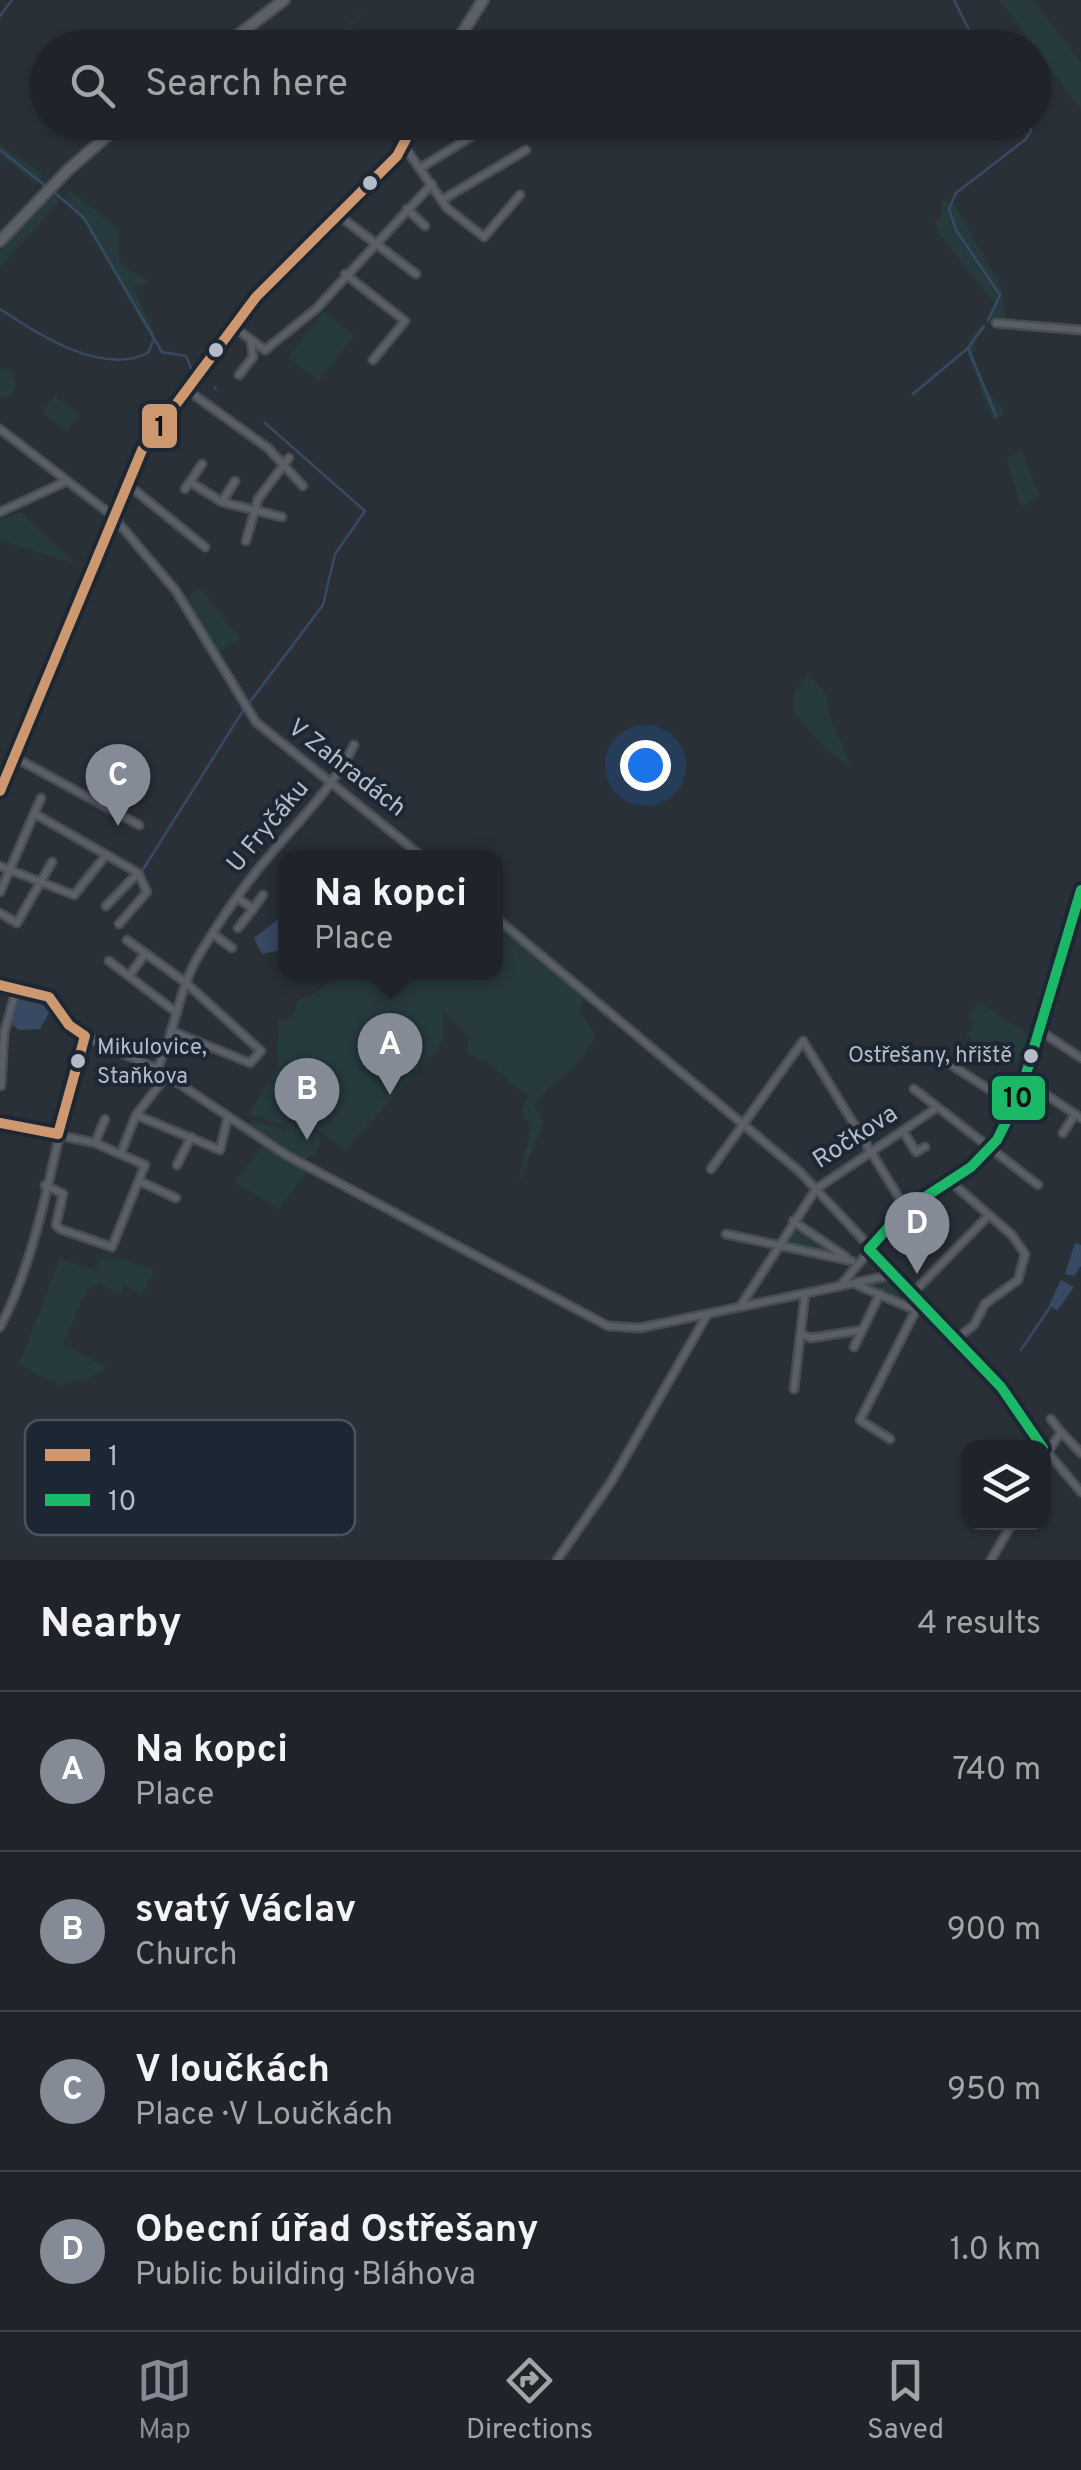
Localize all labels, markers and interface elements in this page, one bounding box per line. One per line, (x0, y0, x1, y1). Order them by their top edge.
search box (30, 30, 1051, 140)
icon: search (65, 58, 120, 113)
text: Search here (145, 61, 348, 110)
unlabelled marker (360, 173, 380, 193)
unlabelled marker (206, 340, 226, 360)
line badge: 1 (140, 402, 179, 450)
text: 1 (154, 411, 166, 447)
street label: V Zahradách (280, 713, 412, 825)
your location (620, 740, 671, 791)
pin: C (86, 744, 150, 826)
street label: U Fryčáku (221, 774, 317, 880)
popup (278, 850, 503, 980)
text: Na kopci (314, 871, 467, 920)
text: Place (314, 920, 393, 960)
pin: A (358, 1012, 422, 1095)
place label: Mikulovice, Staňkova (97, 1035, 207, 1091)
place label: Ostřešany, hřiště (848, 1043, 1012, 1070)
marker: Ostřešany, hřiště (1021, 1046, 1041, 1066)
marker: Mikulovice, Staňkova (68, 1051, 88, 1071)
pin: B (274, 1058, 340, 1140)
line badge: 10 (990, 1074, 1047, 1122)
text: 10 (1003, 1082, 1033, 1118)
street label: Ročkova (808, 1099, 904, 1177)
pin: D (884, 1192, 950, 1274)
legend (25, 1420, 355, 1535)
text: 1 (108, 1440, 118, 1476)
map controls (961, 1440, 1051, 1530)
button: layers (961, 1440, 1051, 1530)
text: 10 (108, 1485, 136, 1521)
text: Nearby (40, 1599, 182, 1652)
text: 4 results (917, 1605, 1041, 1645)
text: Na kopci (135, 1727, 288, 1776)
text: A (61, 1751, 84, 1791)
text: 740 m (952, 1751, 1041, 1791)
text: Place (135, 1776, 214, 1816)
text: svatý Václav (135, 1887, 356, 1936)
text: B (61, 1911, 84, 1951)
text: 900 m (947, 1911, 1041, 1951)
text: Church (135, 1936, 238, 1976)
text: V loučkách (135, 2047, 330, 2096)
text: C (62, 2071, 83, 2111)
text: 950 m (947, 2071, 1041, 2111)
text: Place · V Loučkách (135, 2096, 393, 2136)
text: Obecní úřad Ostřešany (135, 2207, 539, 2256)
text: D (61, 2231, 84, 2271)
text: 1.0 km (950, 2231, 1041, 2271)
text: Public building · Bláhova (135, 2256, 476, 2296)
tab: Map (137, 2353, 192, 2449)
tab: Directions (466, 2353, 593, 2449)
tab: Saved (867, 2353, 944, 2449)

